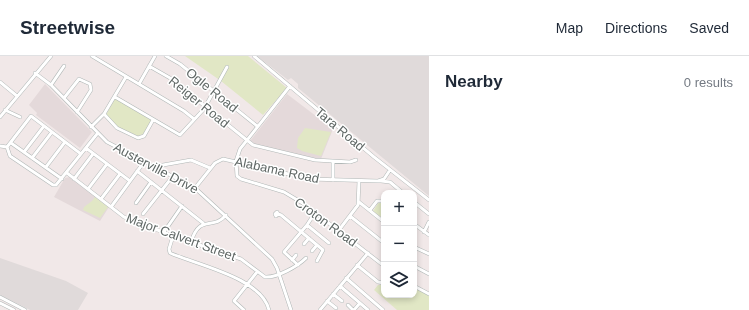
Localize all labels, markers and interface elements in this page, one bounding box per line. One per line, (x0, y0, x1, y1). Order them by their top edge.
text: Streetwise (20, 17, 115, 38)
text: Map (556, 20, 583, 36)
text: Directions (605, 20, 667, 36)
text: Saved (689, 20, 729, 36)
street label: Ogle Road (183, 65, 241, 115)
text: Nearby (445, 72, 503, 91)
street label: Reiger Road (166, 73, 232, 131)
text: 0 results (684, 75, 733, 90)
street label: Tara Road (312, 104, 368, 154)
street label: Austerville Drive (111, 139, 201, 197)
street label: Alabama Road (233, 154, 321, 186)
map controls (381, 190, 417, 298)
button: + (381, 190, 417, 226)
street label: Croton Road (292, 194, 360, 250)
street label: Major Calvert Street (124, 210, 238, 264)
button: − (381, 226, 417, 262)
button: layers (381, 262, 417, 298)

